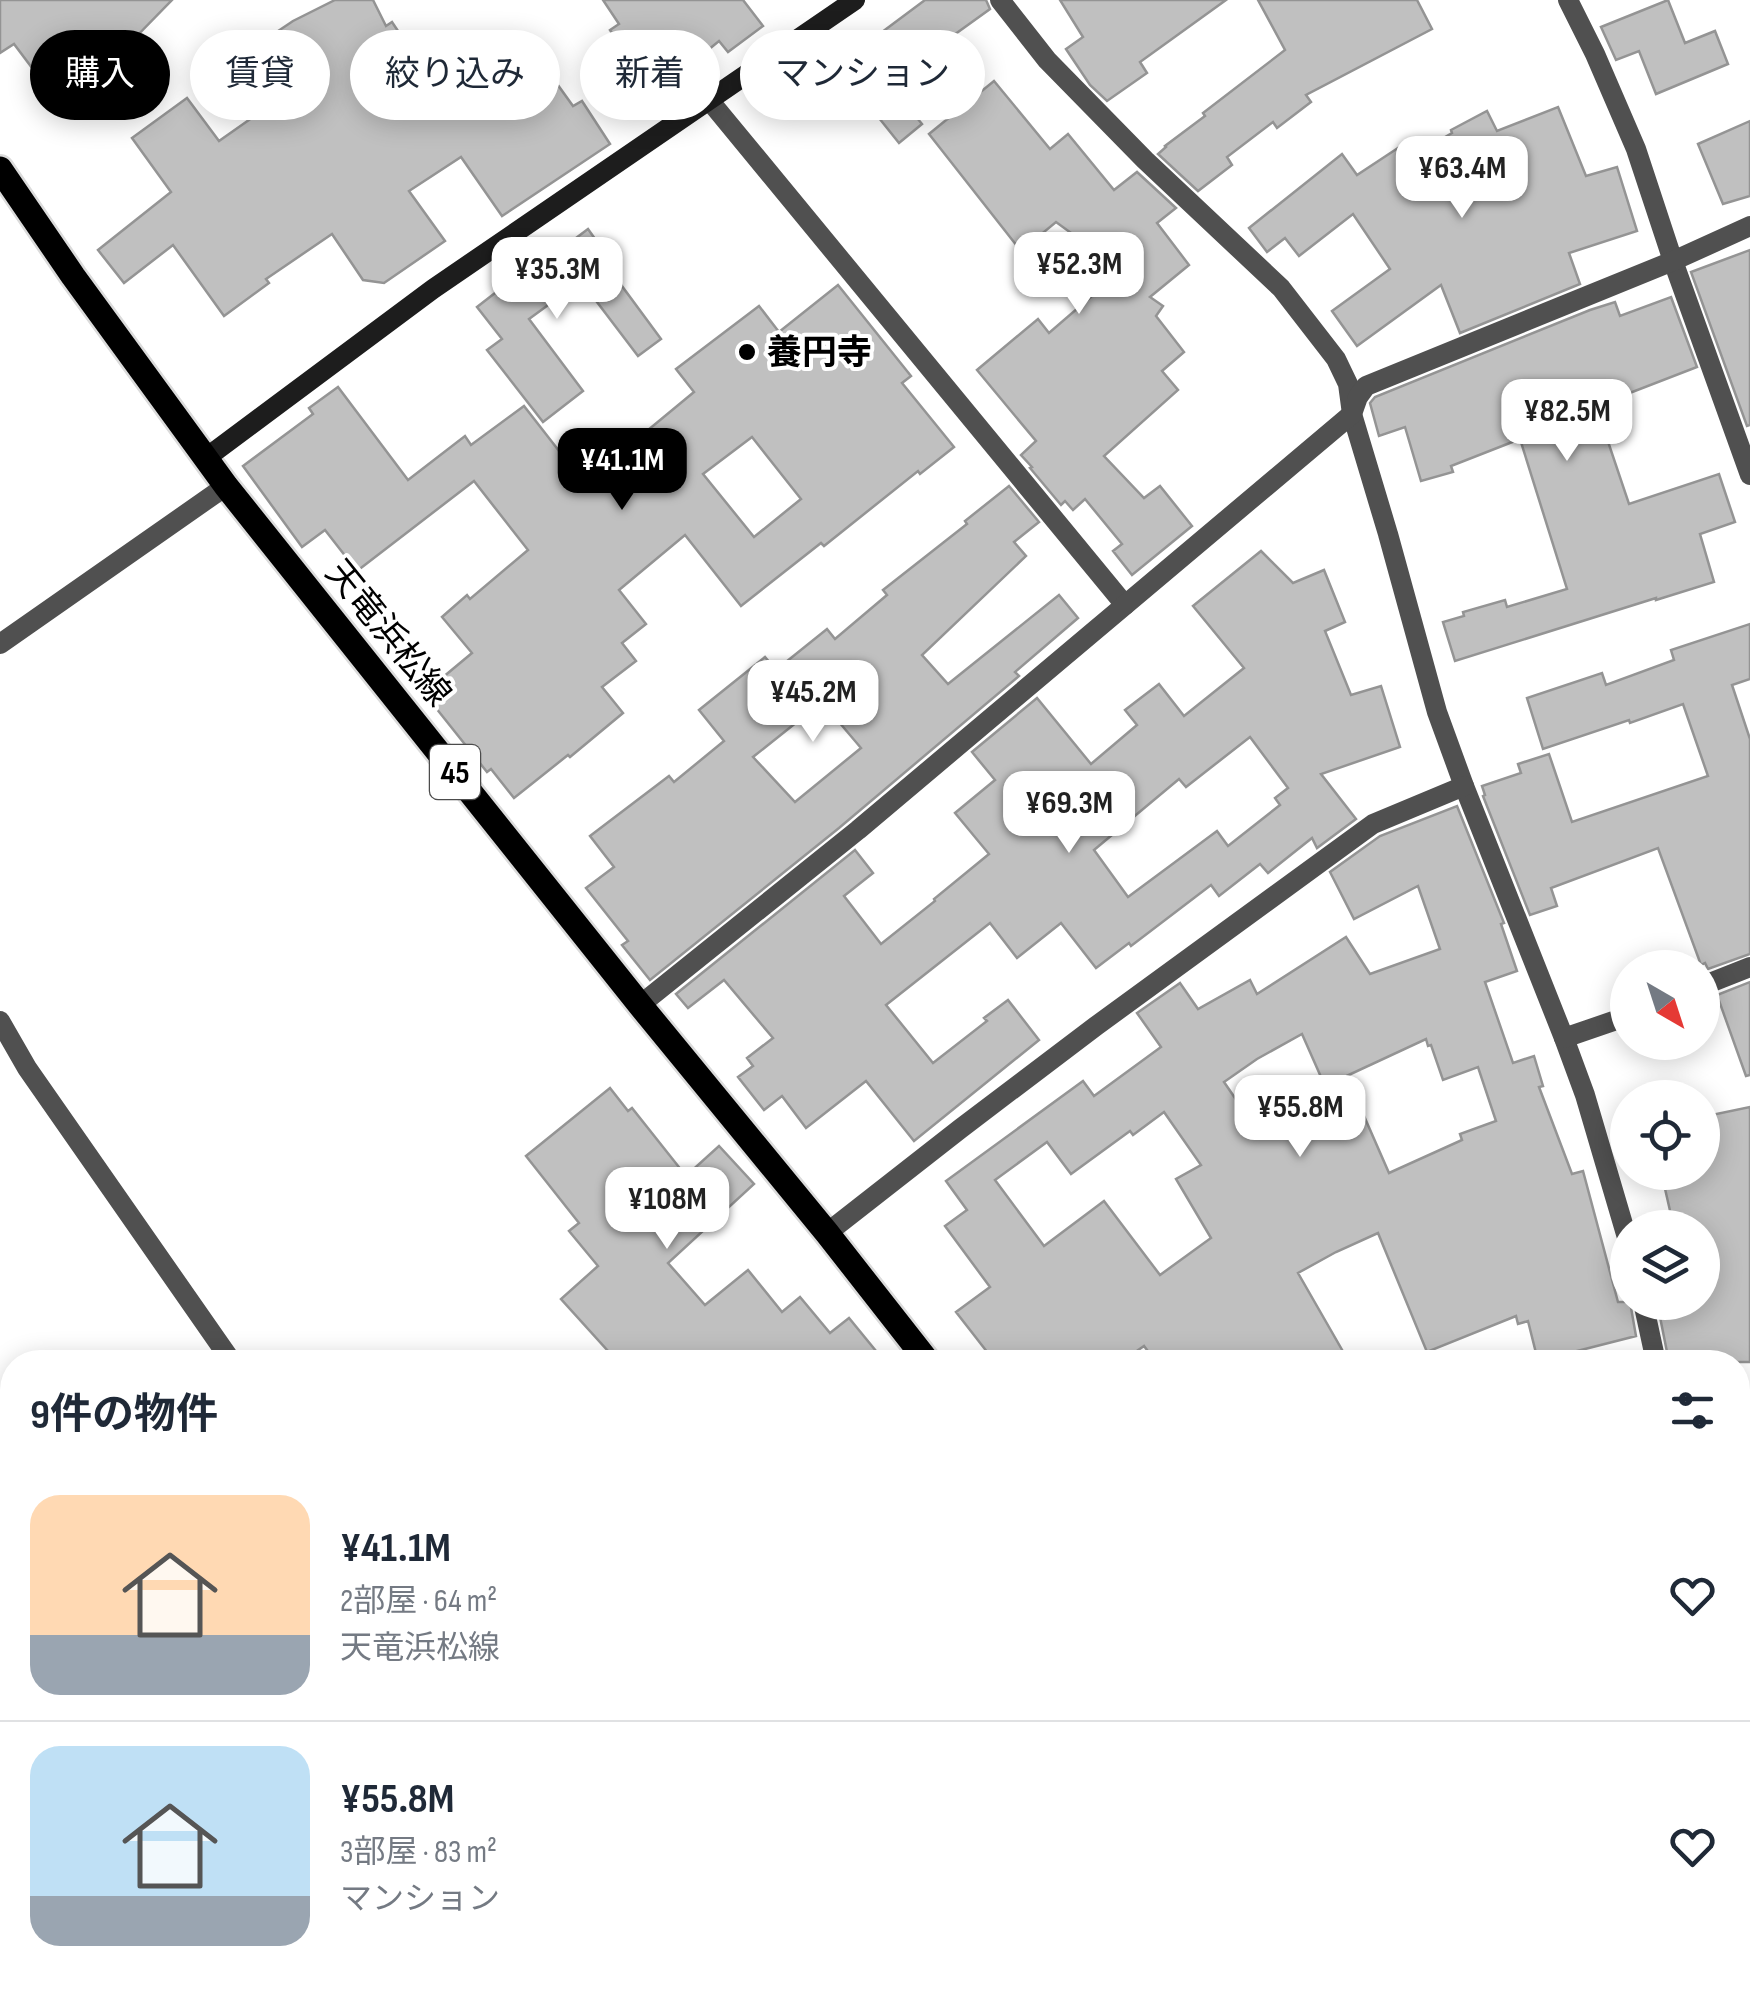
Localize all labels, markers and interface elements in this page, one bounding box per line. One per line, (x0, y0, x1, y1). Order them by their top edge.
chip: 購入 (30, 30, 170, 120)
chip: 賃貸 (190, 30, 330, 120)
chip: 絞り込み (350, 30, 560, 120)
chip: 新着 (580, 30, 720, 120)
chip: マンション (740, 30, 985, 120)
pin: ¥63.4M (1381, 136, 1543, 221)
text: ¥63.4M (1418, 149, 1506, 188)
pin: ¥52.3M (998, 232, 1160, 317)
pin: ¥35.3M (476, 237, 638, 322)
text: ¥52.3M (1036, 245, 1122, 284)
text: ¥35.3M (514, 250, 600, 289)
place label: 養円寺 (767, 332, 872, 375)
marker: 養円寺 (736, 341, 758, 363)
pin: ¥82.5M (1486, 379, 1648, 464)
text: ¥82.5M (1523, 392, 1611, 431)
pin: ¥41.1M (541, 428, 703, 513)
text: ¥41.1M (580, 441, 664, 480)
street label: 天竜浜松線 (316, 552, 460, 715)
pin: ¥45.2M (732, 660, 894, 745)
text: ¥45.2M (769, 673, 857, 712)
road number: 45 (430, 745, 480, 799)
pin: ¥69.3M (988, 771, 1150, 856)
text: ¥69.3M (1025, 784, 1113, 823)
north arrow (1610, 950, 1720, 1060)
map controls (1610, 950, 1720, 1320)
pin: ¥55.8M (1219, 1075, 1381, 1160)
button: locate (1610, 1080, 1720, 1190)
text: ¥55.8M (1256, 1088, 1344, 1127)
pin: ¥108M (597, 1167, 737, 1252)
text: ¥108M (627, 1180, 707, 1219)
button: layers (1610, 1210, 1720, 1320)
icon: filters (1665, 1383, 1720, 1438)
text: 9件の物件 (30, 1390, 218, 1441)
text: ¥41.1M (340, 1523, 451, 1574)
icon: home (110, 1535, 230, 1655)
icon: heart (1665, 1568, 1720, 1623)
text: 2部屋 · 64 m² (340, 1582, 497, 1621)
text: 天竜浜松線 (340, 1629, 500, 1668)
text: ¥55.8M (340, 1774, 454, 1825)
icon: home (110, 1786, 230, 1906)
icon: heart (1665, 1819, 1720, 1874)
text: 3部屋 · 83 m² (340, 1833, 497, 1872)
text: マンション (340, 1880, 500, 1919)

